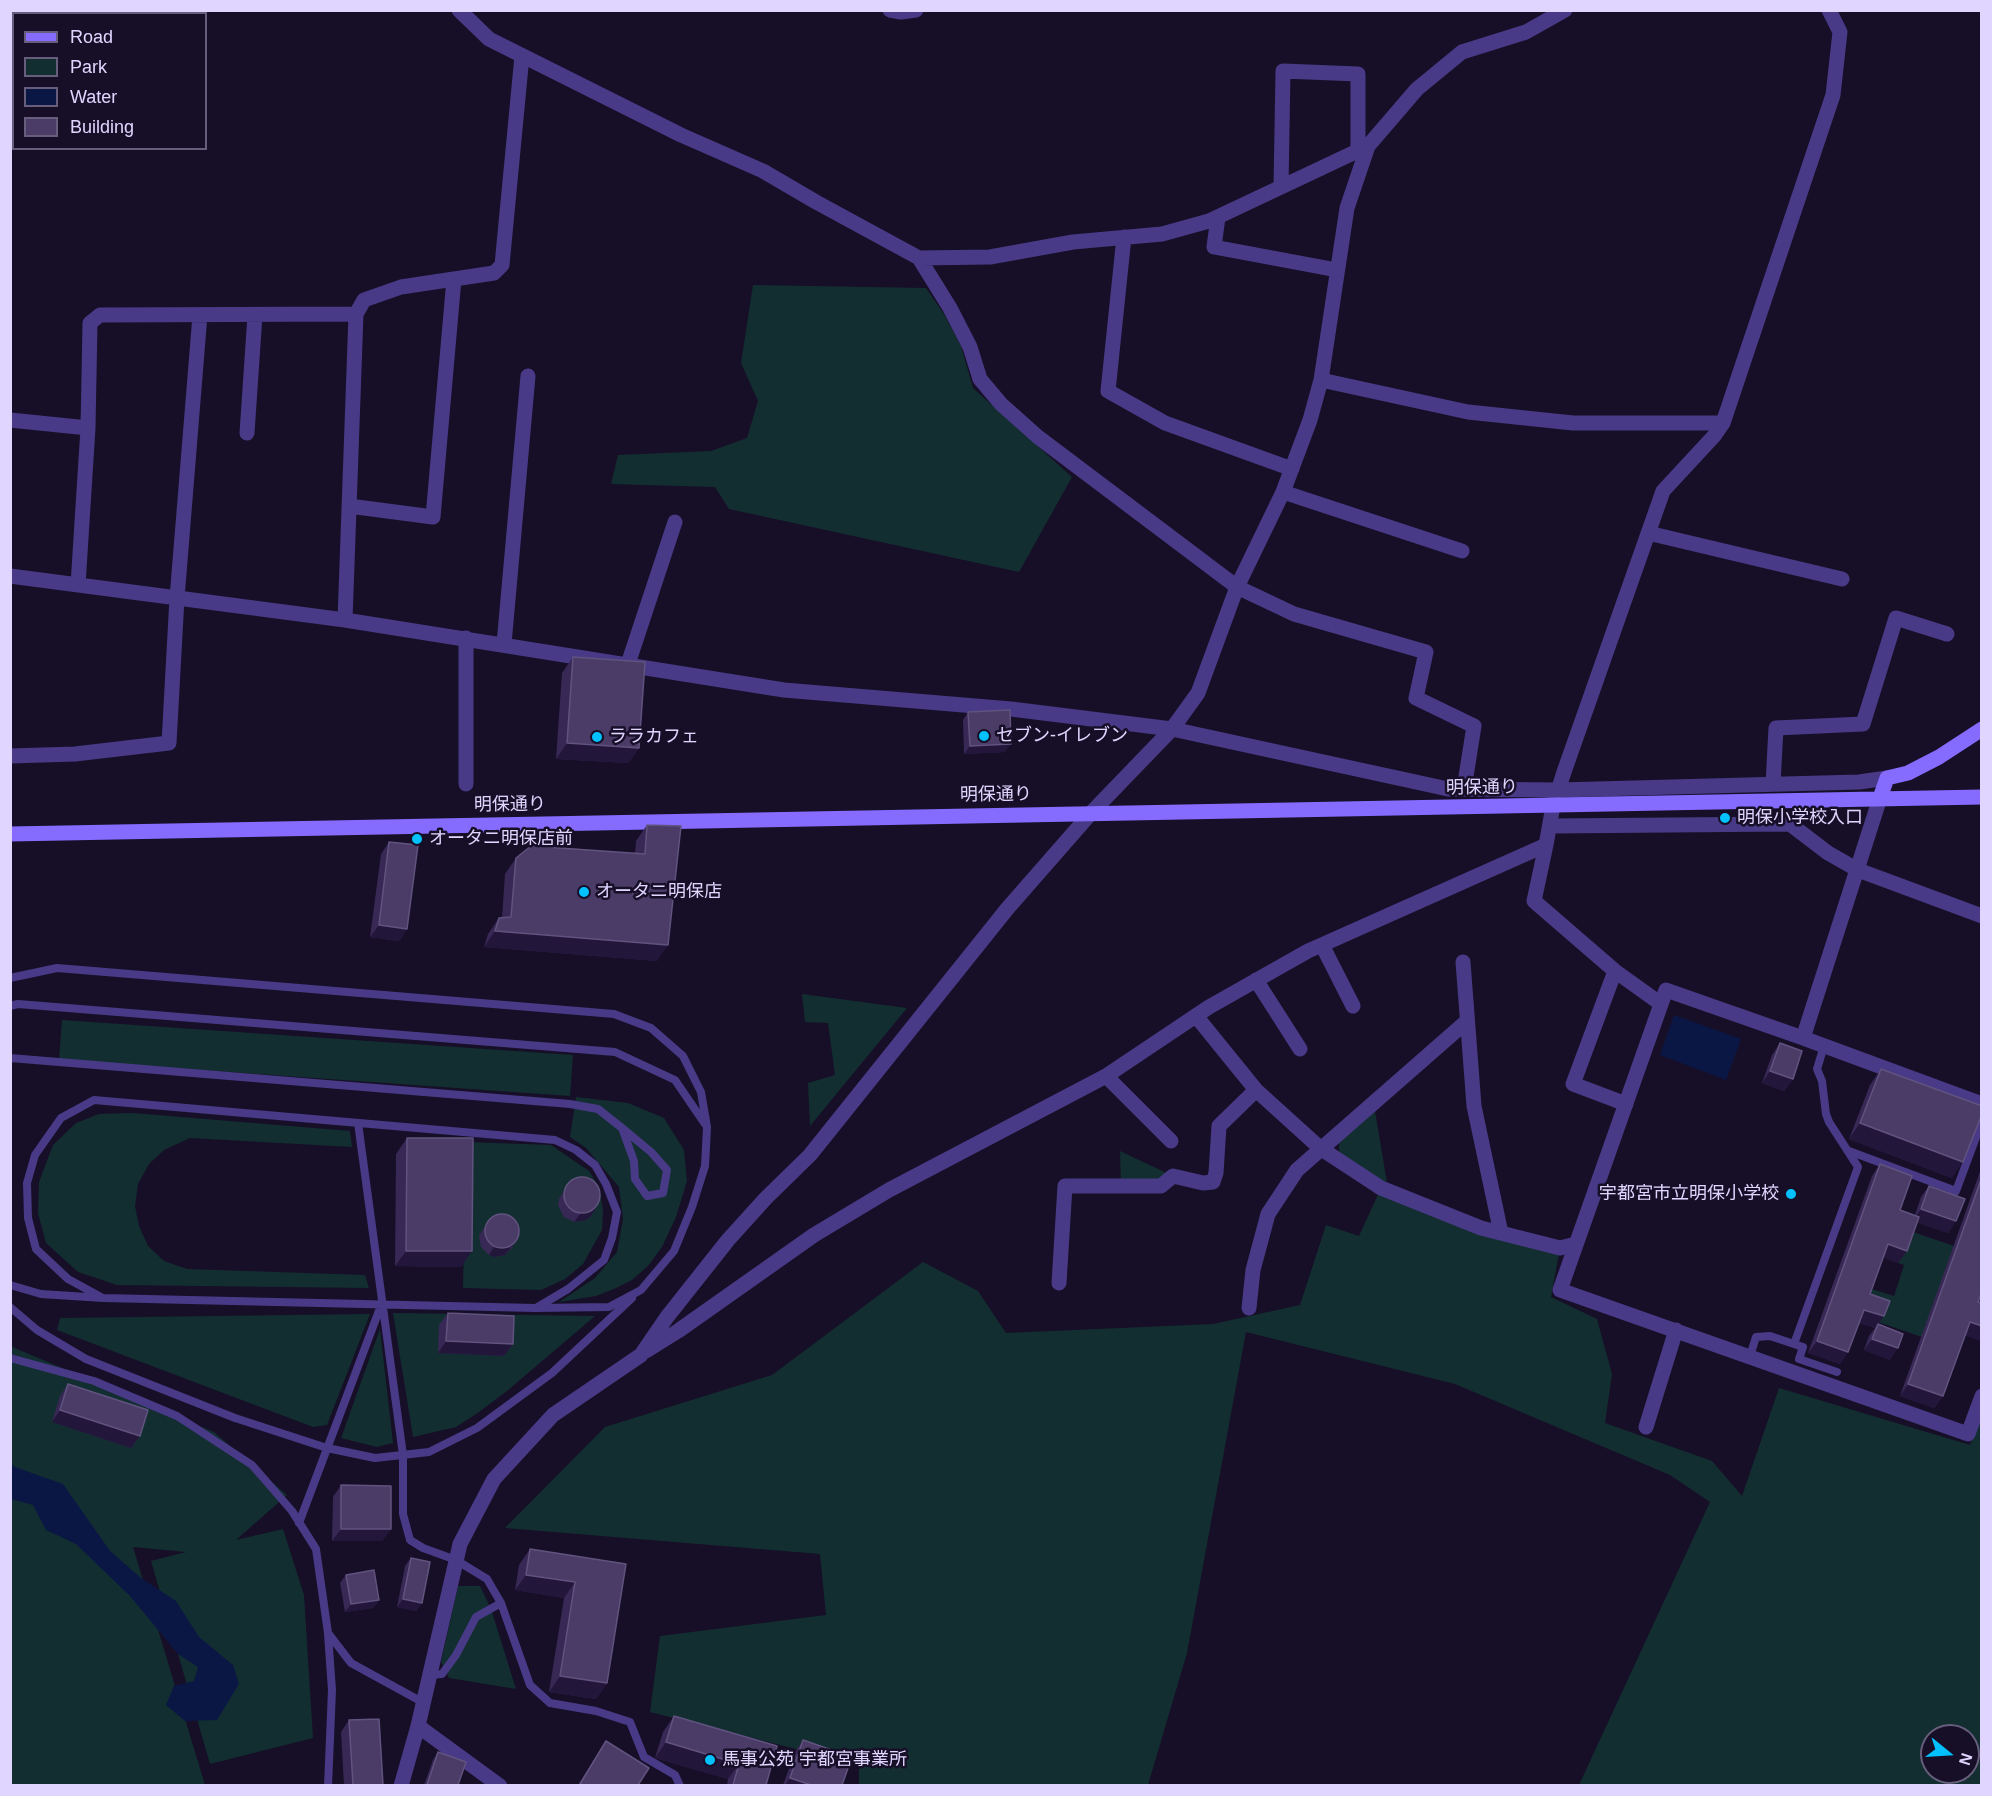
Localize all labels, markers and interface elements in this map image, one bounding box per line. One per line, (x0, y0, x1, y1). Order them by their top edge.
legend (12, 12, 207, 150)
text: Road (70, 27, 113, 47)
text: Park (70, 57, 107, 77)
text: Water (70, 87, 117, 107)
text: Building (70, 117, 134, 137)
place label: セブン-イレブン (996, 725, 1128, 747)
place label: ララカフェ (609, 726, 699, 748)
marker: セブン-イレブン (977, 729, 991, 743)
marker: ララカフェ (590, 730, 604, 744)
street label: 明保通り (1446, 777, 1518, 799)
street label: 明保通り (960, 784, 1032, 806)
street label: 明保通り (474, 794, 546, 816)
place label: 明保小学校入口 (1737, 807, 1863, 829)
marker: 明保小学校入口 (1718, 811, 1732, 825)
place label: オータニ明保店前 (429, 828, 573, 850)
marker: オータニ明保店前 (410, 832, 424, 846)
place label: オータニ明保店 (596, 881, 722, 903)
marker: オータニ明保店 (577, 885, 591, 899)
place label: 宇都宮市立明保小学校 (1599, 1183, 1779, 1205)
marker: 宇都宮市立明保小学校 (1784, 1187, 1798, 1201)
north arrow (1920, 1724, 1980, 1784)
place label: 馬事公苑 宇都宮事業所 (722, 1749, 907, 1771)
text: N (1956, 1751, 1976, 1767)
marker: 馬事公苑 宇都宮事業所 (703, 1753, 717, 1767)

